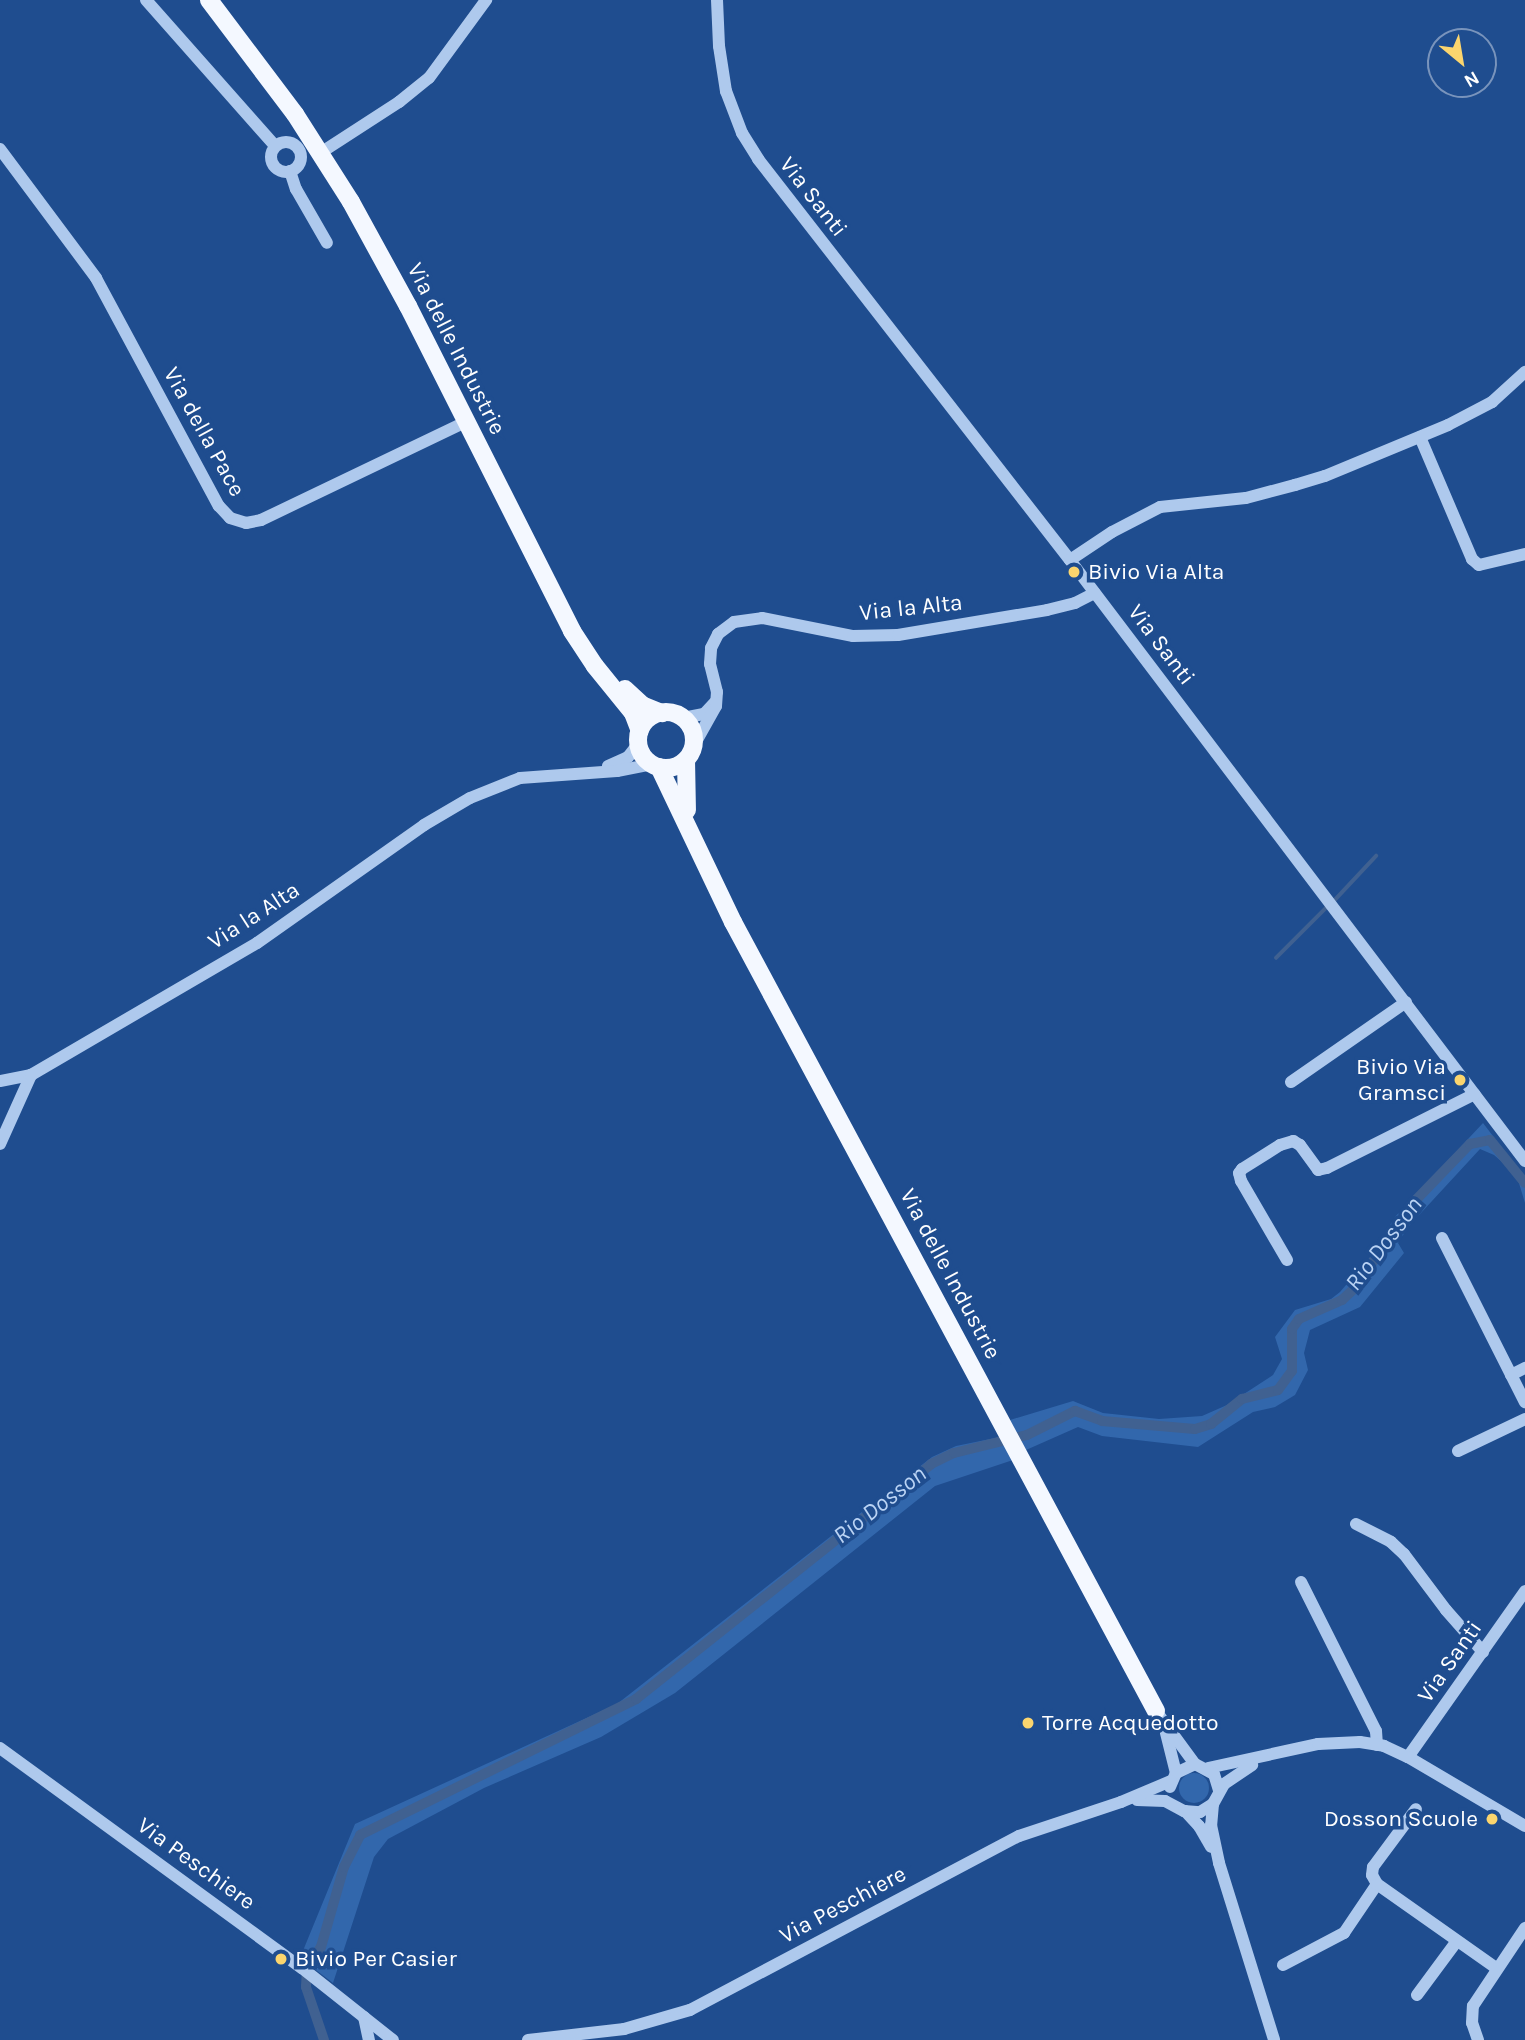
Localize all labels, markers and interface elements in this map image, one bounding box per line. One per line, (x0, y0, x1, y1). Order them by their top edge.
north arrow (1427, 28, 1497, 98)
text: N (1460, 67, 1483, 92)
street label: Via Santi (773, 152, 853, 242)
street label: Via delle Industrie (401, 258, 511, 440)
street label: Via della Pace (157, 363, 251, 501)
place label: Bivio Via Alta (1088, 558, 1224, 586)
marker: Bivio Via Alta (1066, 564, 1082, 580)
street label: Via la Alta (858, 589, 964, 627)
street label: Via Santi (1122, 599, 1200, 691)
street label: Via la Alta (203, 876, 305, 956)
place label: Bivio Via Gramsci (1356, 1053, 1446, 1107)
marker: Bivio Via Gramsci (1452, 1072, 1468, 1088)
street label: Via delle Industrie (893, 1184, 1007, 1364)
water label: Rio Dosson (1339, 1191, 1429, 1297)
water label: Rio Dosson (828, 1460, 932, 1550)
street label: Via Santi (1412, 1616, 1488, 1708)
place label: Torre Acquedotto (1042, 1709, 1218, 1737)
marker: Torre Acquedotto (1020, 1715, 1036, 1731)
place label: Dosson Scuole (1324, 1805, 1478, 1833)
marker: Dosson Scuole (1484, 1811, 1500, 1827)
street label: Via Peschiere (132, 1812, 260, 1916)
street label: Via Peschiere (775, 1860, 911, 1950)
place label: Bivio Per Casier (295, 1945, 457, 1973)
marker: Bivio Per Casier (273, 1951, 289, 1967)

